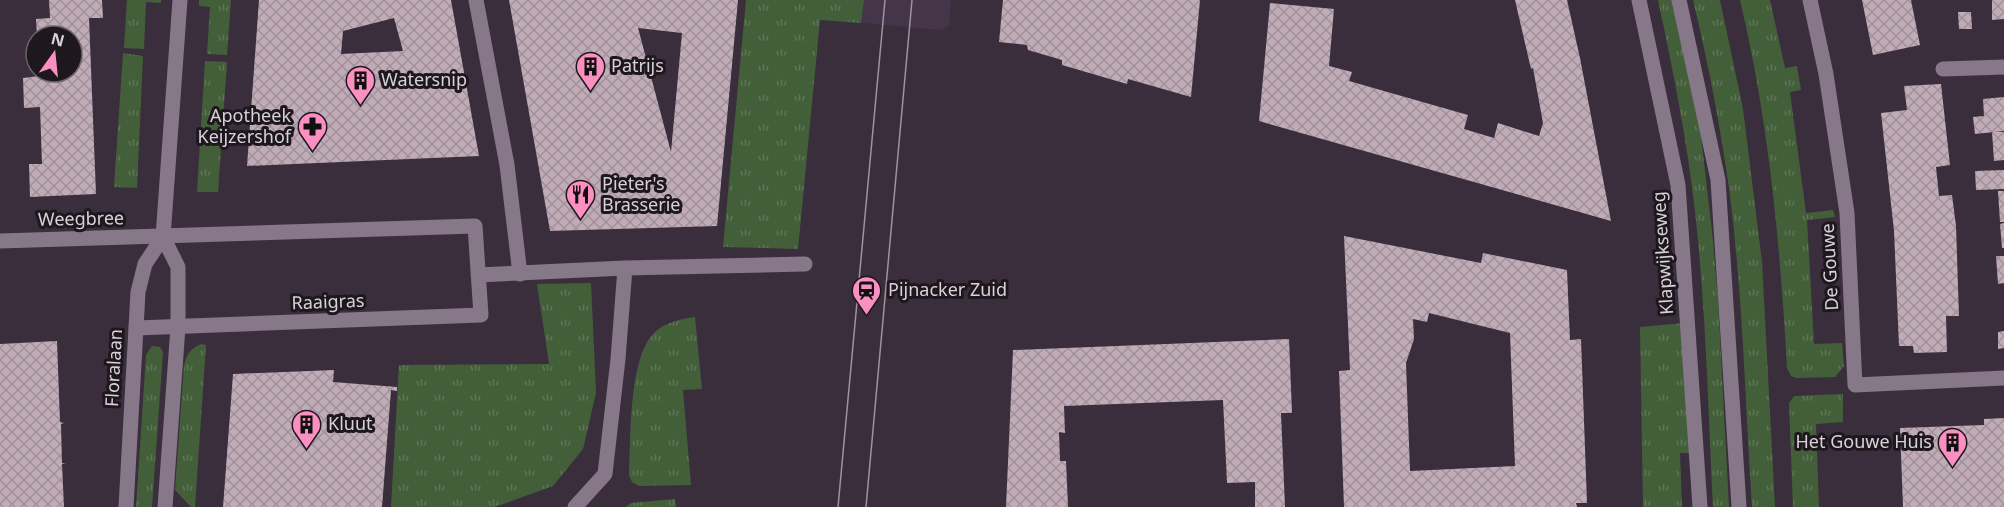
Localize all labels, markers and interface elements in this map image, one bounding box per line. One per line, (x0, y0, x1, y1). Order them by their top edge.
north arrow (24, 24, 84, 84)
text: N (49, 27, 67, 52)
building icon: Patrijs (574, 50, 606, 92)
place label: Patrijs (611, 53, 664, 77)
building icon: Watersnip (344, 64, 376, 106)
place label: Watersnip (381, 67, 467, 91)
place label: Apotheek Keijzershof (198, 103, 292, 148)
pharmacy icon: Apotheek Keijzershof (296, 110, 328, 152)
place label: Pieter's Brasserie (602, 171, 681, 216)
restaurant icon: Pieter's Brasserie (565, 178, 597, 220)
street label: Klapwijkseweg (1646, 191, 1678, 315)
street label: Weegbree (38, 205, 124, 231)
street label: De Gouwe (1815, 223, 1843, 311)
station icon: Pijnacker Zuid (851, 274, 883, 316)
place label: Pijnacker Zuid (888, 277, 1007, 301)
street label: Raaigras (291, 288, 365, 314)
street label: Floralaan (99, 328, 127, 408)
building icon: Kluut (291, 408, 323, 450)
place label: Kluut (328, 411, 373, 435)
building icon: Het Gouwe Huis (1937, 426, 1969, 468)
place label: Het Gouwe Huis (1796, 429, 1932, 453)

